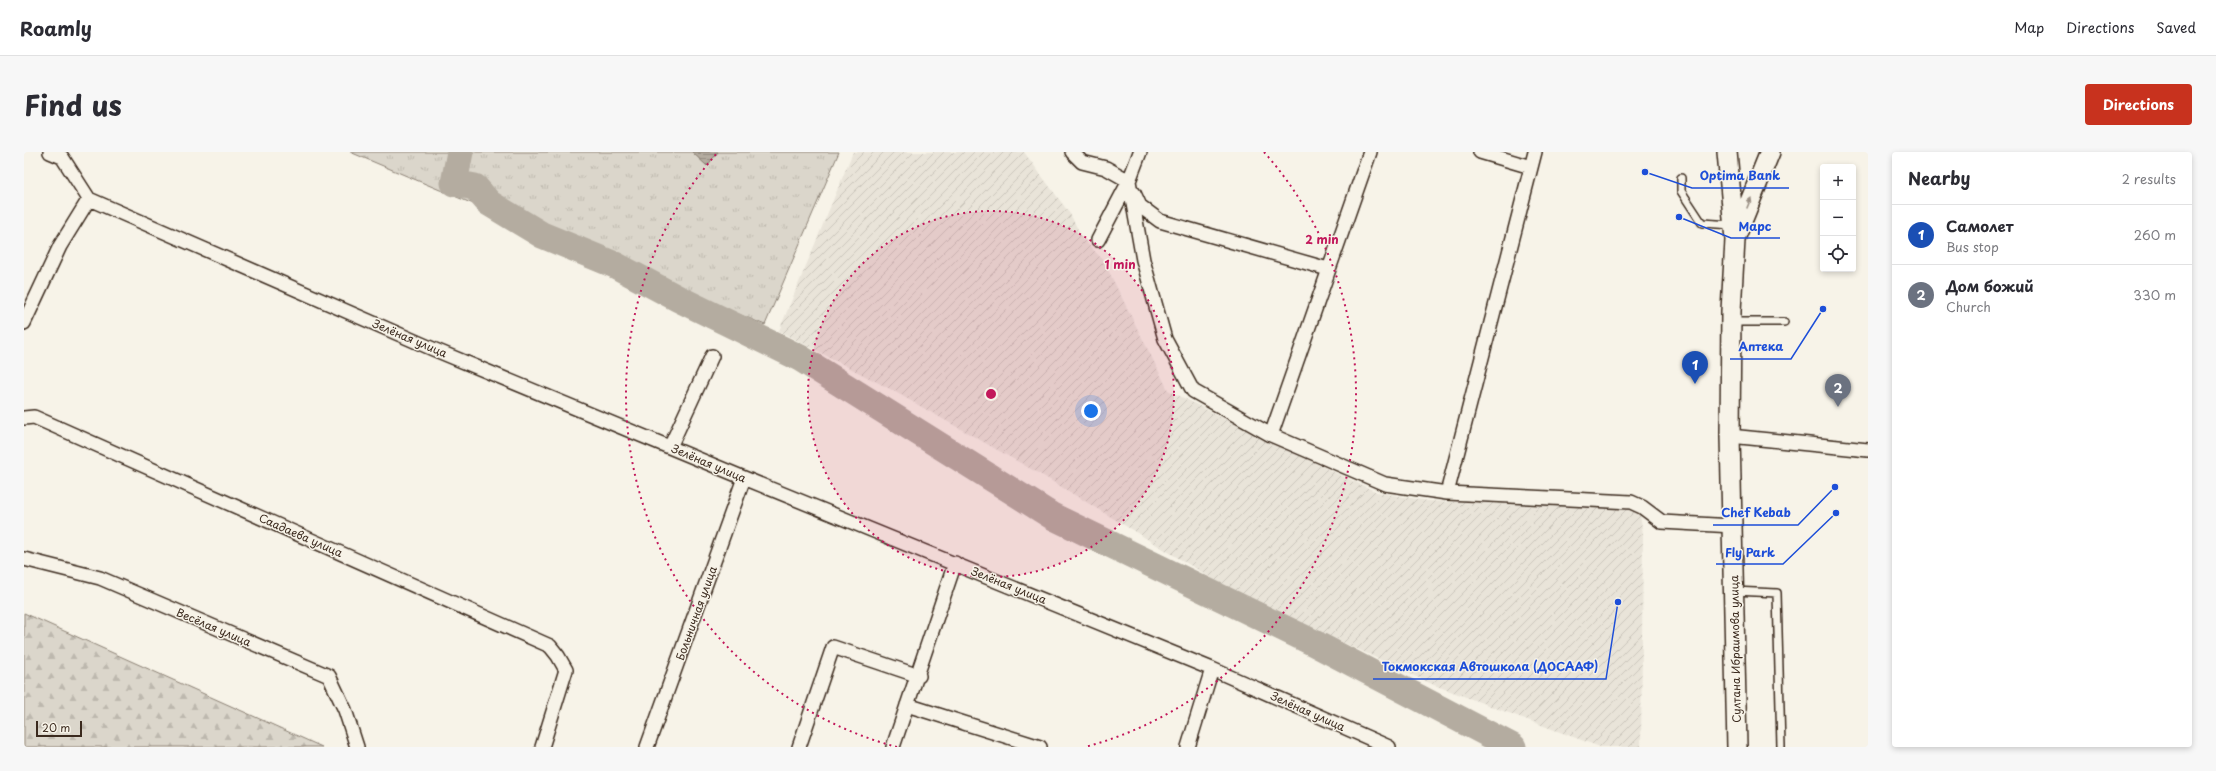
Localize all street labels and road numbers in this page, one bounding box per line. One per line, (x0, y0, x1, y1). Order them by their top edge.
street label: Зелёная улица (370, 315, 450, 361)
street label: Зелёная улица (669, 440, 749, 486)
street label: Саадаева улица (256, 509, 346, 561)
street label: Зелёная улица (969, 562, 1049, 608)
street label: Больничная улица (671, 563, 721, 663)
street label: Султана Ибраимова улица (1725, 575, 1745, 723)
street label: Весёлая улица (174, 604, 254, 650)
street label: Зелёная улица (1268, 687, 1348, 735)

